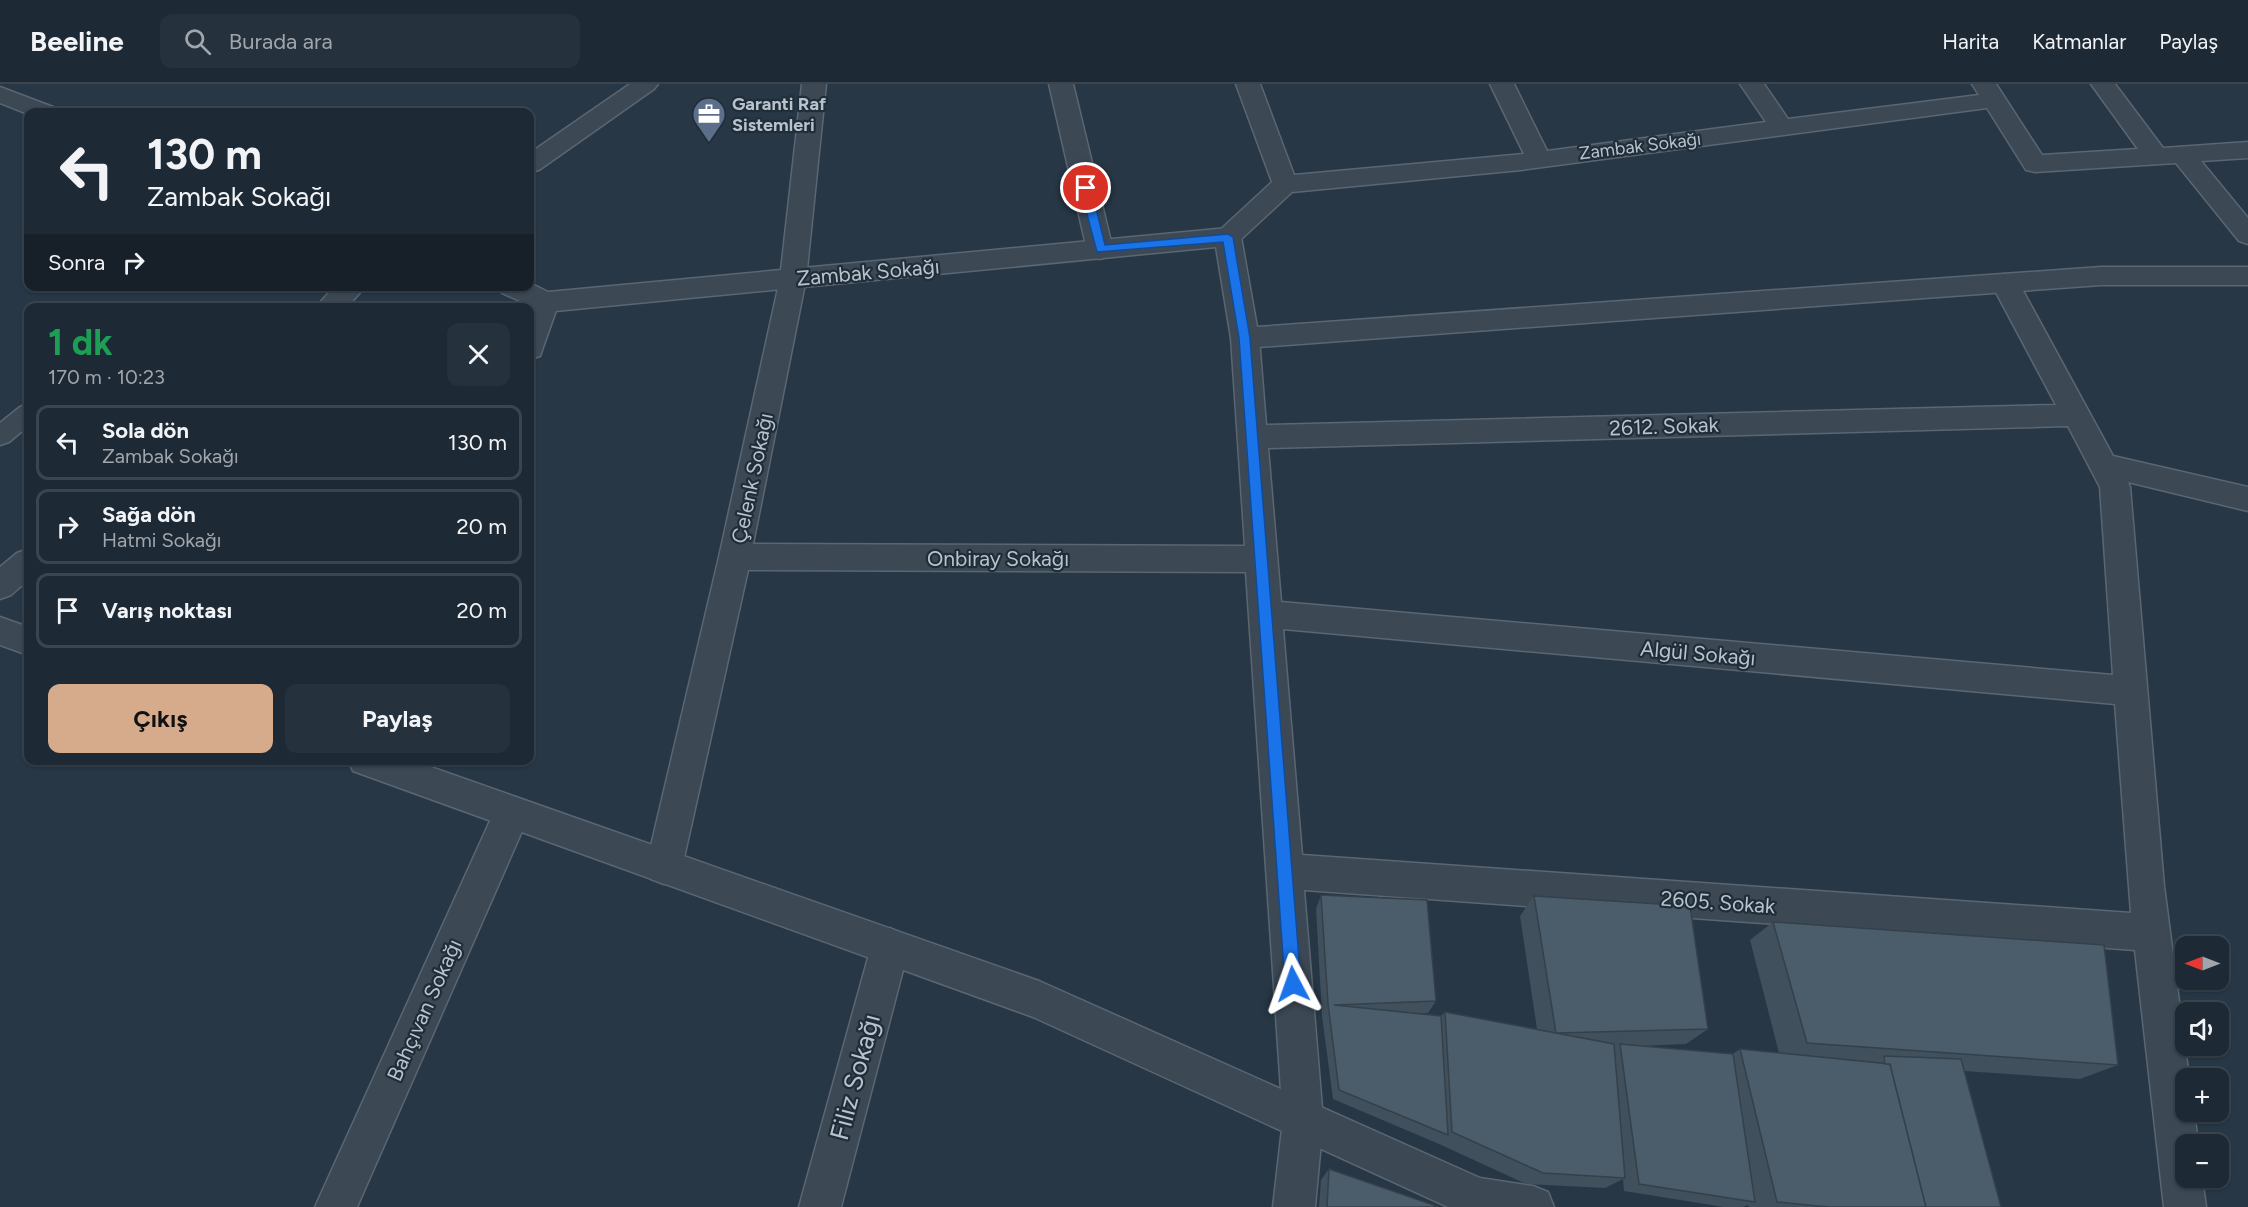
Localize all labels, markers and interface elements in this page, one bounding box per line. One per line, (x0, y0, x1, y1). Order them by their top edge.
search box (160, 14, 580, 68)
text: Beeline (30, 24, 124, 58)
icon: search (181, 25, 214, 58)
text: Burada ara (229, 28, 333, 55)
text: Harita (1942, 29, 1999, 54)
text: Katmanlar (2032, 29, 2126, 54)
text: Paylaş (2159, 29, 2218, 54)
place label: Garanti Raf Sistemleri (732, 93, 827, 136)
office icon: Garanti Raf Sistemleri (691, 96, 727, 143)
street label: Zambak Sokağı (1578, 128, 1702, 164)
text: 130 m (147, 129, 262, 180)
icon: left (48, 132, 126, 210)
pin (1060, 162, 1111, 213)
icon: arrive (1069, 171, 1102, 204)
text: Zambak Sokağı (147, 180, 331, 213)
icon: right (117, 246, 150, 279)
text: Sonra (48, 249, 105, 276)
street label: Zambak Sokağı (795, 253, 941, 291)
text: 1 dk (48, 321, 113, 364)
button: close (447, 323, 510, 386)
text: 170 m · 10:23 (48, 365, 165, 389)
street label: Çelenk Sokağı (726, 410, 778, 546)
street label: 2612. Sokak (1609, 412, 1720, 440)
text: Sola dön (102, 417, 189, 444)
icon: left (51, 426, 84, 459)
text: 130 m (448, 429, 507, 456)
text: Zambak Sokağı (102, 444, 239, 468)
text: Sağa dön (102, 501, 196, 528)
icon: right (51, 510, 84, 543)
text: 20 m (456, 513, 507, 540)
text: Hatmi Sokağı (102, 528, 221, 552)
street label: Onbiray Sokağı (927, 546, 1069, 571)
icon: arrive (51, 594, 84, 627)
text: Varış noktası (102, 597, 232, 624)
text: 20 m (456, 597, 507, 624)
street label: Algül Sokağı (1639, 636, 1757, 670)
button: Çıkış (48, 684, 273, 753)
button: Paylaş (285, 684, 510, 753)
street label: 2605. Sokak (1660, 886, 1777, 919)
street label: Bahçıvan Sokağı (382, 935, 466, 1085)
north arrow (2175, 936, 2229, 990)
map controls (2175, 936, 2229, 1188)
position arrow (1261, 952, 1325, 1016)
button: sound (2175, 1002, 2229, 1056)
street label: Filiz Sokağı (823, 1011, 887, 1143)
button: + (2175, 1068, 2229, 1122)
button: − (2175, 1134, 2229, 1188)

